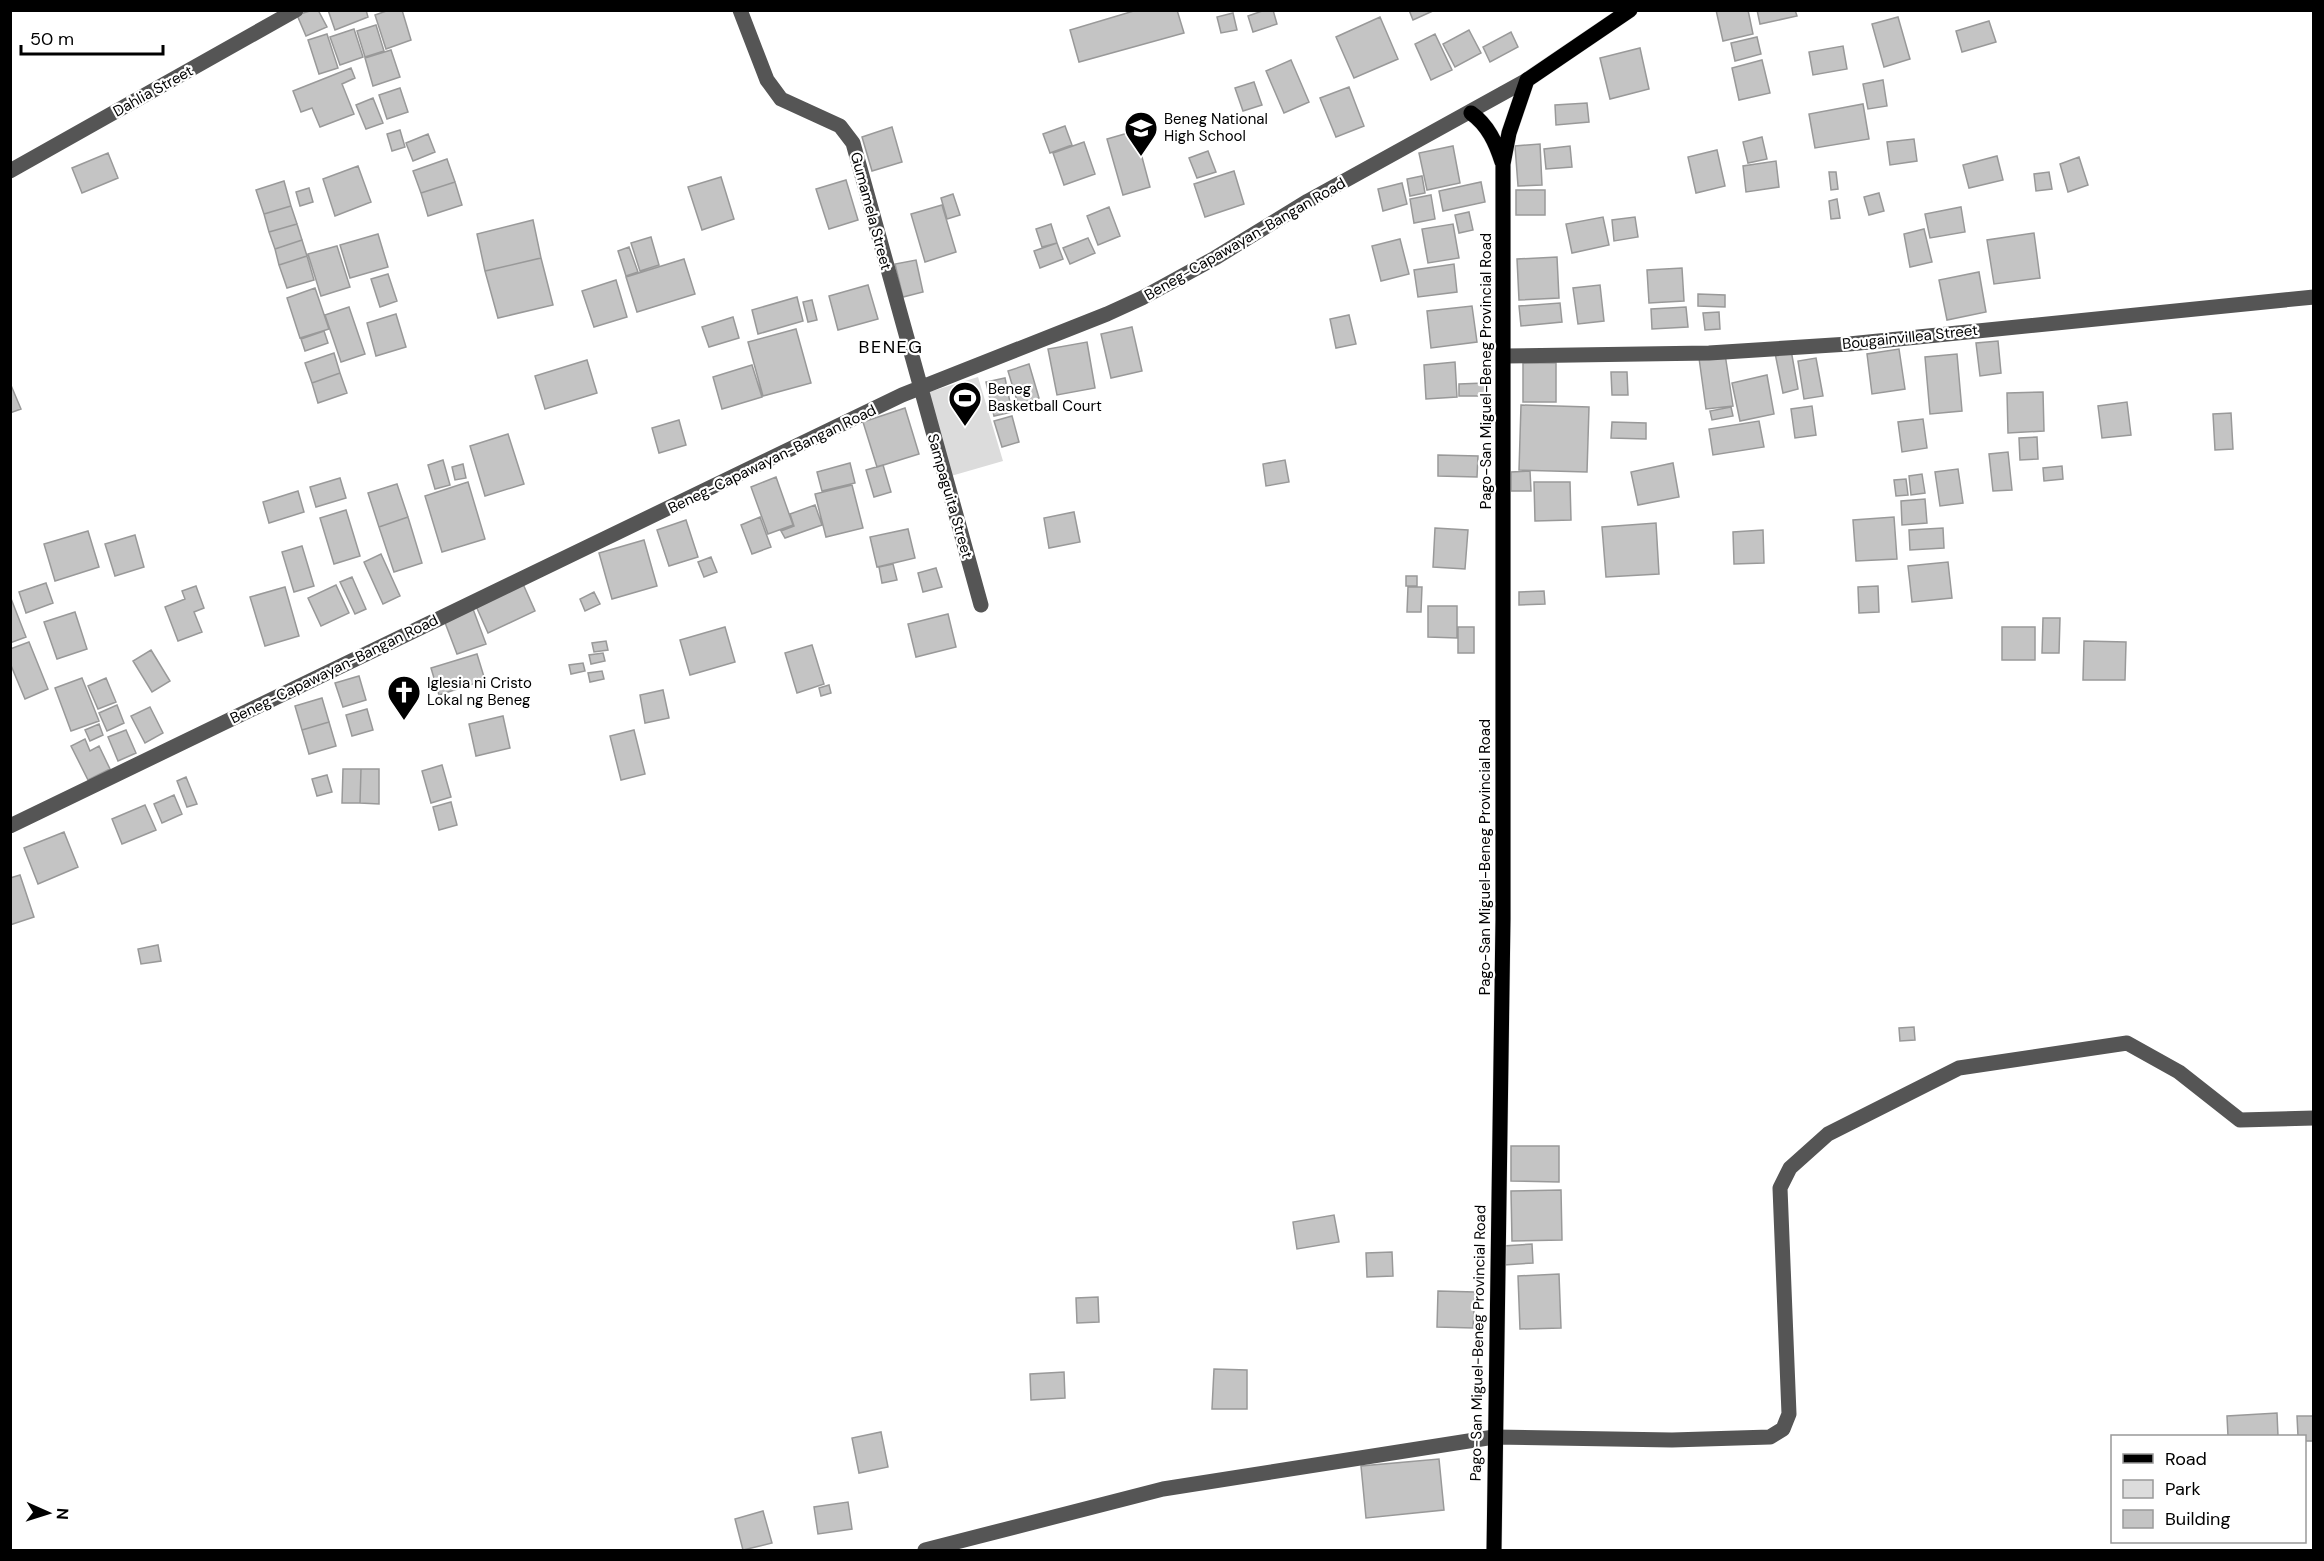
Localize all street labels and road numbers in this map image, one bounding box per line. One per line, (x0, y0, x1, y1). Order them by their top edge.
street label: Dahlia Street (109, 61, 197, 121)
street label: Gumamela Street (846, 150, 896, 272)
street label: Beneg-Capawayan-Bangan Road (1141, 173, 1349, 305)
street label: Pago-San Miguel-Beneg Provincial Road (1476, 233, 1496, 509)
street label: Bougainvillea Street (1841, 320, 1979, 354)
street label: Beneg-Capawayan-Bangan Road (665, 400, 879, 518)
street label: Sampaguita Street (923, 431, 977, 561)
street label: Beneg-Capawayan-Bangan Road (227, 610, 441, 728)
street label: Pago-San Miguel-Beneg Provincial Road (1475, 719, 1495, 995)
street label: Pago-San Miguel-Beneg Provincial Road (1466, 1205, 1490, 1481)

